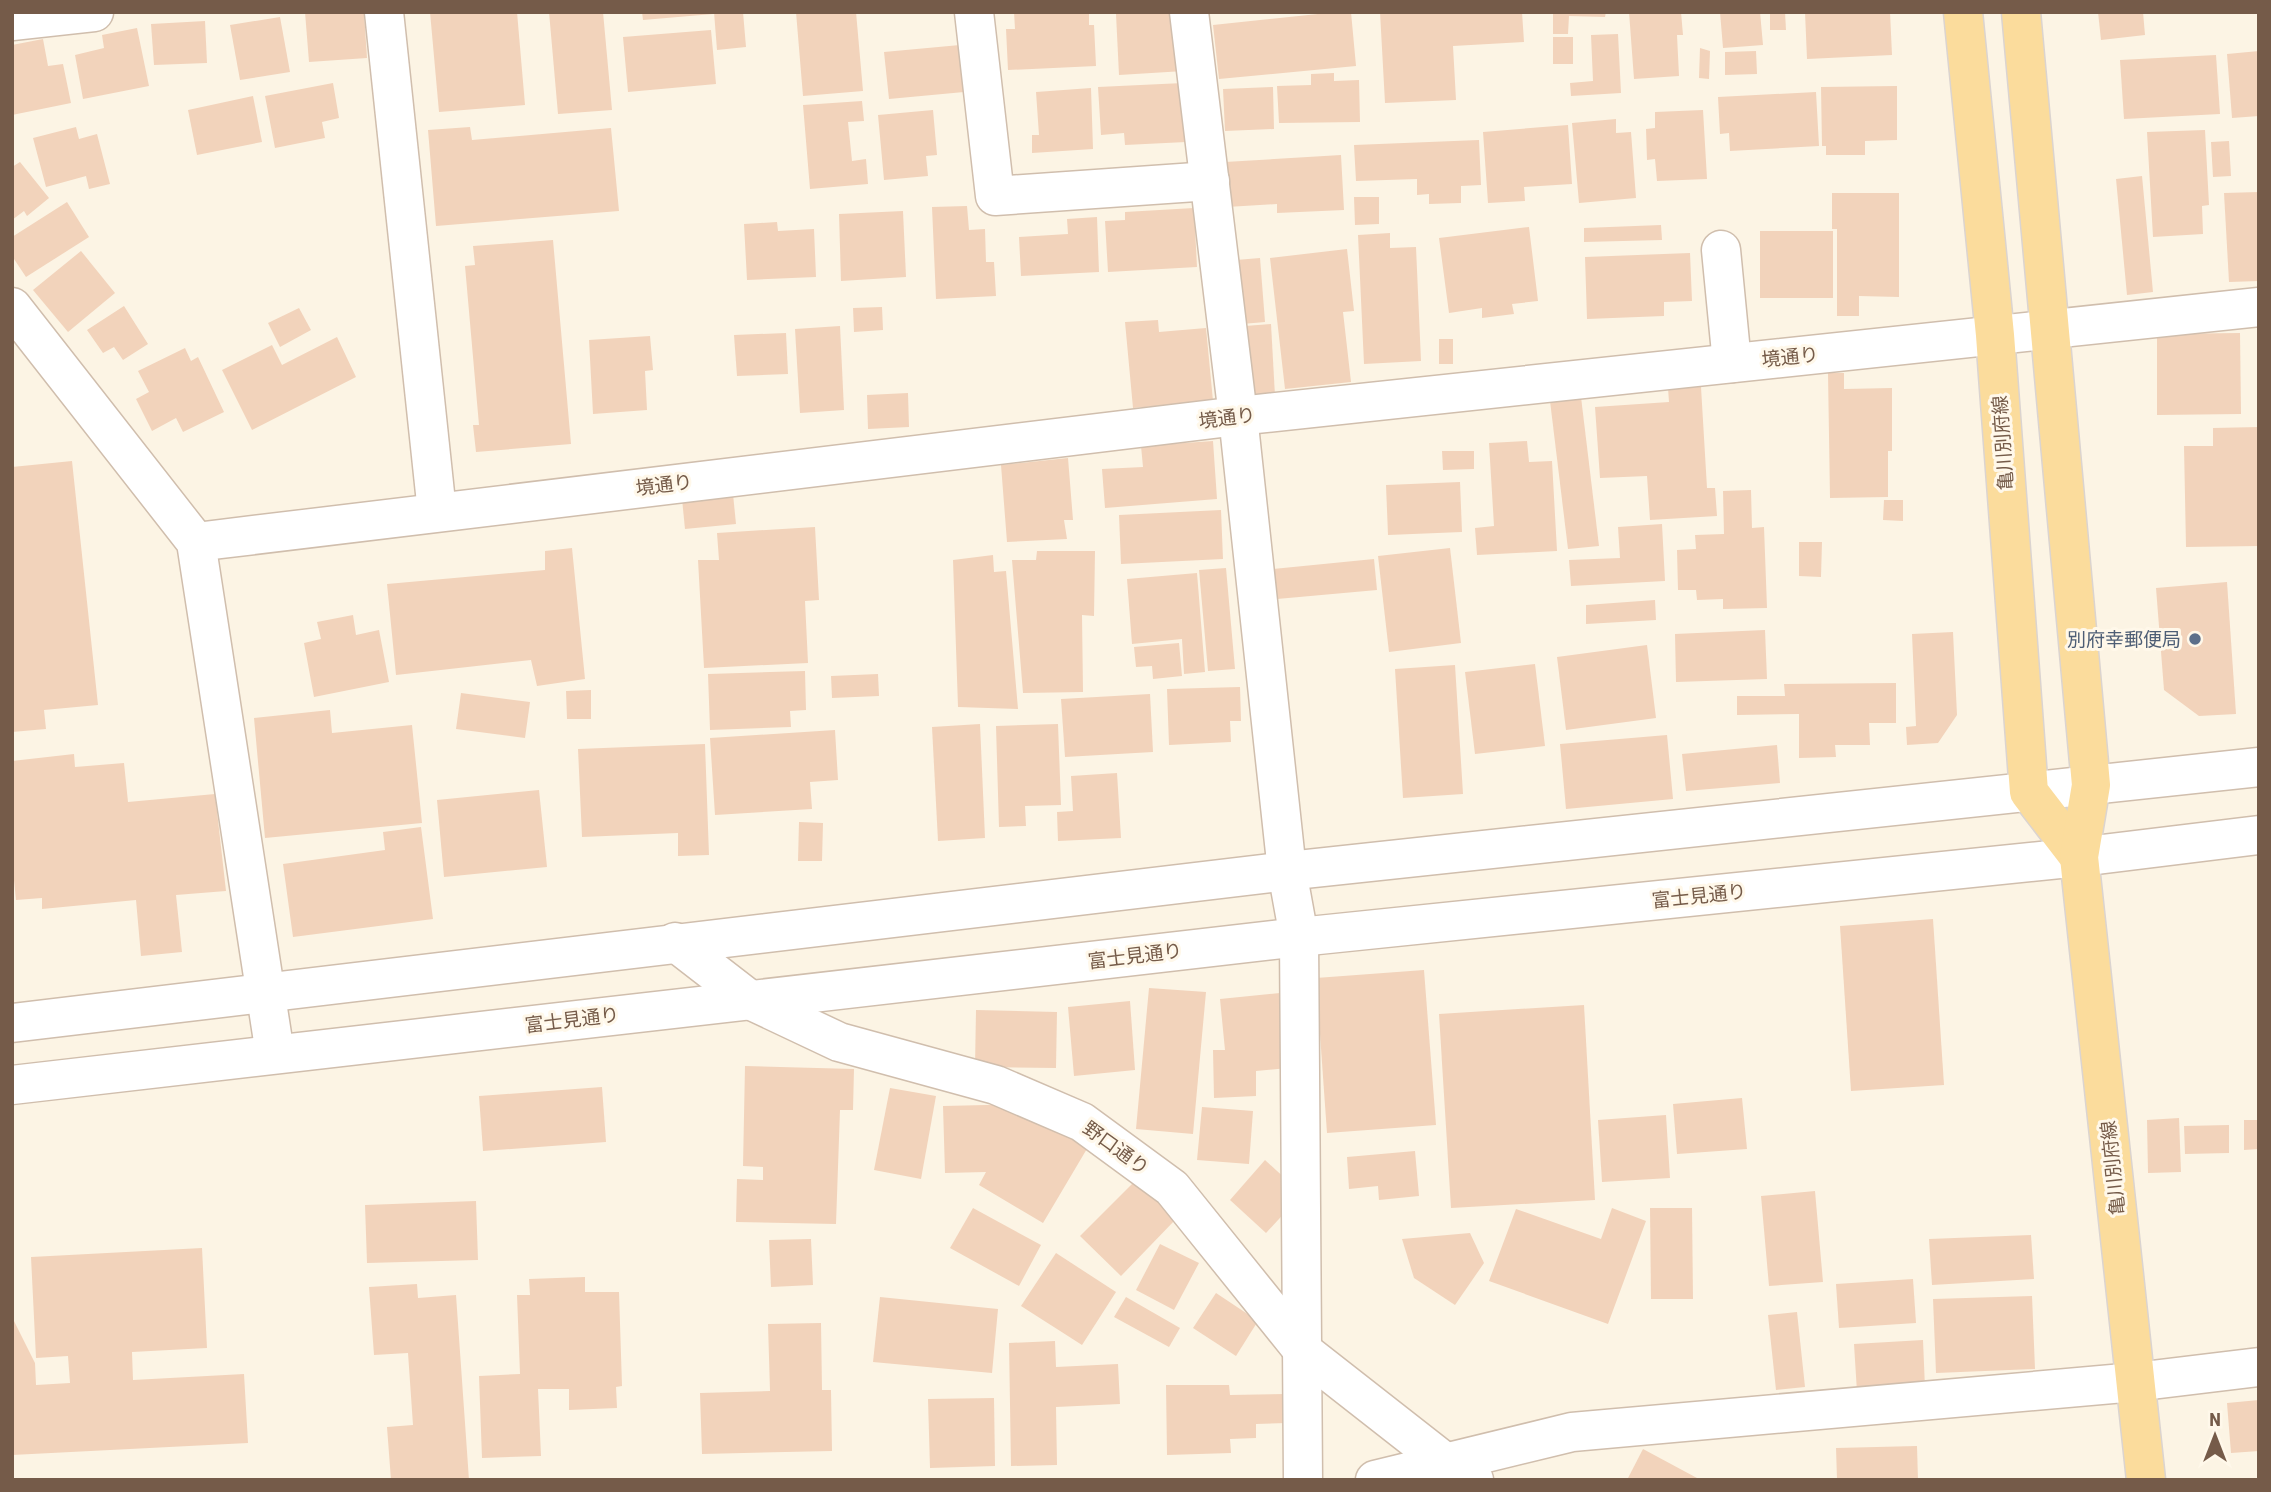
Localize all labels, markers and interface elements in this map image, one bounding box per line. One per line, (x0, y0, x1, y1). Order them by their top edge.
street label: 境通り (1760, 343, 1820, 371)
street label: 亀川別府線 (1988, 395, 2018, 491)
street label: 境通り (1197, 403, 1257, 433)
street label: 境通り (634, 470, 694, 500)
place label: 別府幸郵便局 (2067, 628, 2181, 651)
marker: 別府幸郵便局 (2187, 631, 2203, 647)
street label: 富士見通り (1651, 880, 1747, 912)
street label: 富士見通り (1086, 939, 1184, 973)
street label: 富士見通り (523, 1003, 621, 1037)
street label: 野口通り (1078, 1116, 1154, 1180)
street label: 亀川別府線 (2097, 1120, 2129, 1216)
north arrow (2180, 1401, 2250, 1471)
text: N (2209, 1408, 2221, 1431)

